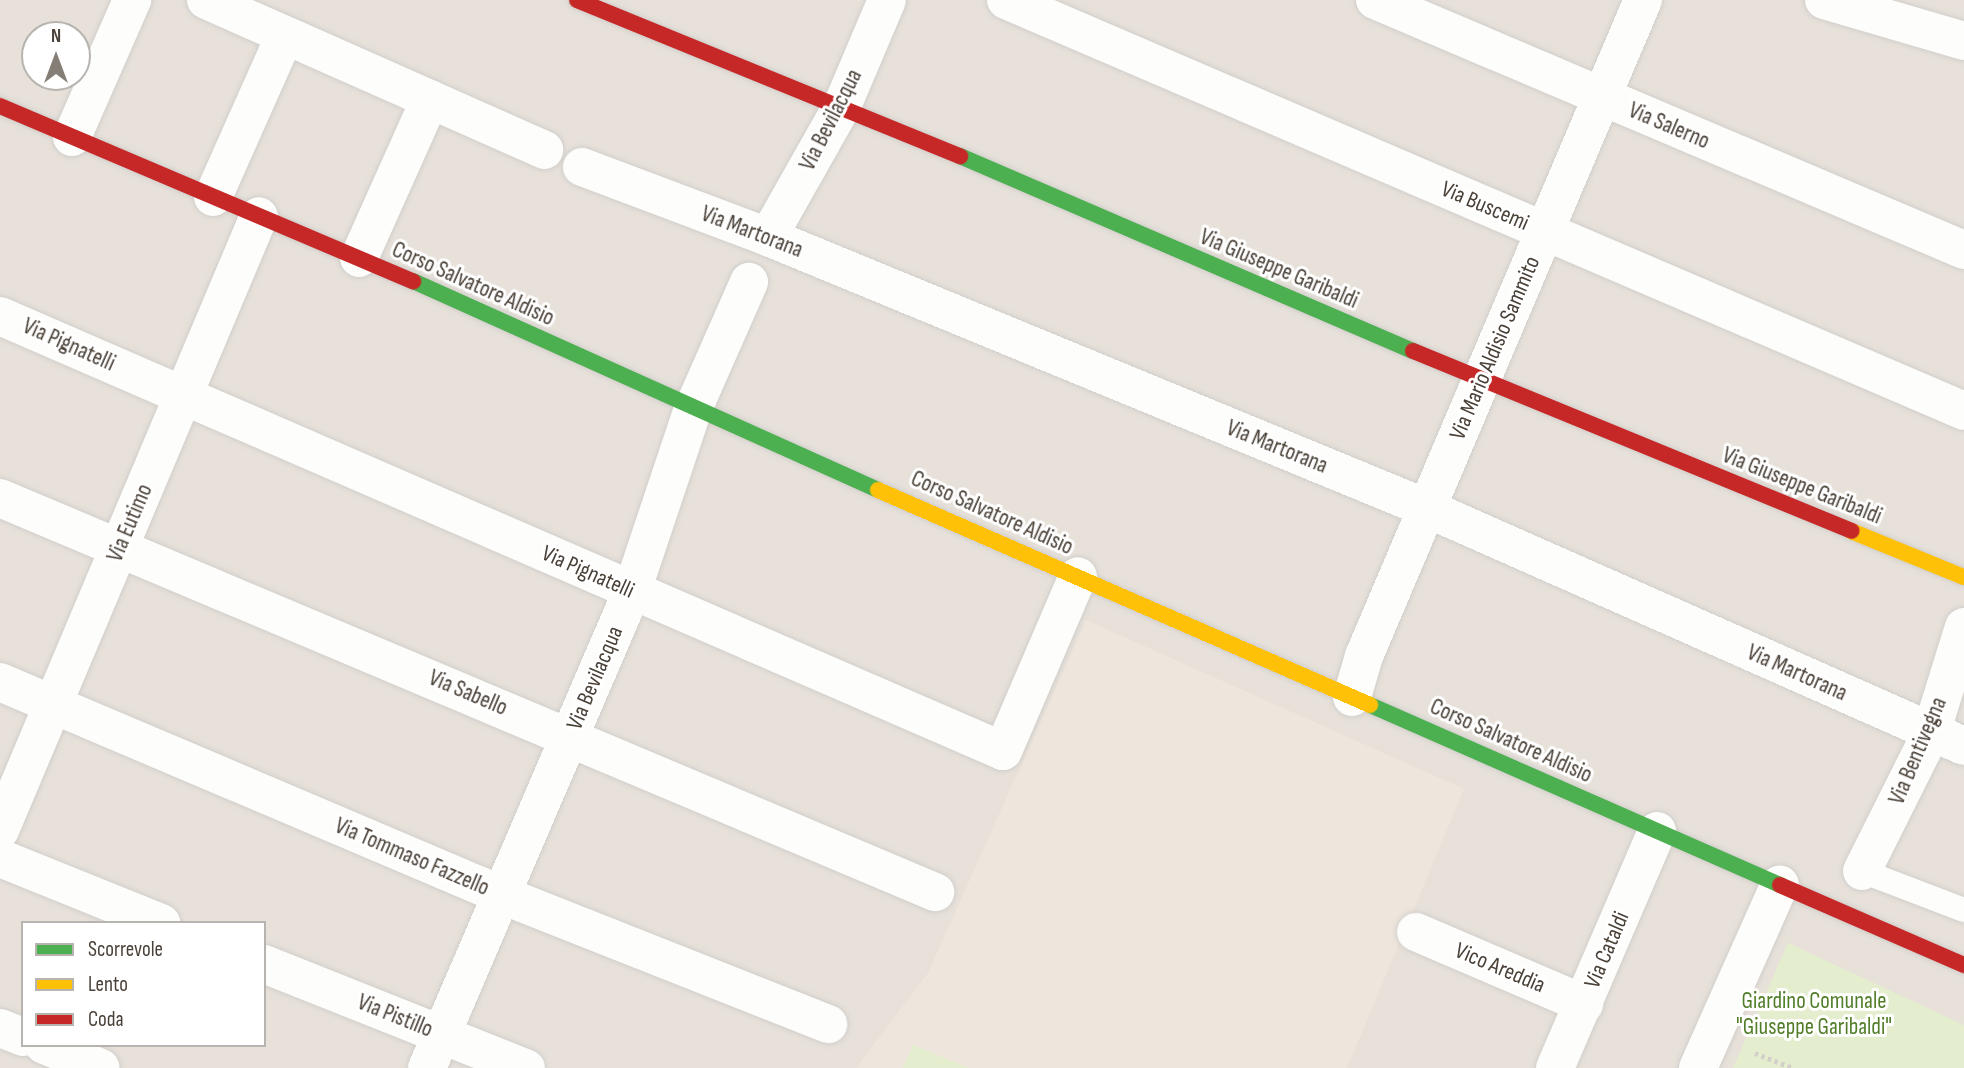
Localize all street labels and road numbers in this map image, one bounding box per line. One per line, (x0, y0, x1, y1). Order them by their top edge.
street label: Via Bevilacqua (794, 65, 868, 175)
street label: Via Salerno (1624, 97, 1714, 155)
street label: Via Buscemi (1437, 175, 1533, 237)
street label: Via Martorana (697, 200, 807, 264)
street label: Via Giuseppe Garibaldi (1196, 223, 1362, 315)
street label: Corso Salvatore Aldisio (388, 236, 558, 332)
street label: Via Mario Aldisio Sammito (1444, 252, 1546, 444)
street label: Via Pignatelli (18, 312, 120, 378)
street label: Via Martorana (1222, 414, 1332, 480)
street label: Via Giuseppe Garibaldi (1718, 441, 1886, 531)
street label: Corso Salvatore Aldisio (907, 465, 1077, 561)
street label: Via Eutimo (101, 480, 159, 566)
street label: Via Pignatelli (537, 539, 639, 605)
street label: Via Bevilacqua (561, 622, 629, 734)
street label: Via Martorana (1743, 639, 1851, 707)
street label: Via Sabello (425, 664, 511, 722)
street label: Corso Salvatore Aldisio (1426, 693, 1596, 789)
street label: Via Bentivegna (1883, 693, 1953, 809)
street label: Via Tommaso Fazzello (331, 812, 493, 902)
street label: Via Cataldi (1579, 907, 1635, 993)
street label: Vico Areddia (1451, 937, 1549, 999)
street label: Via Pistillo (353, 988, 437, 1044)

